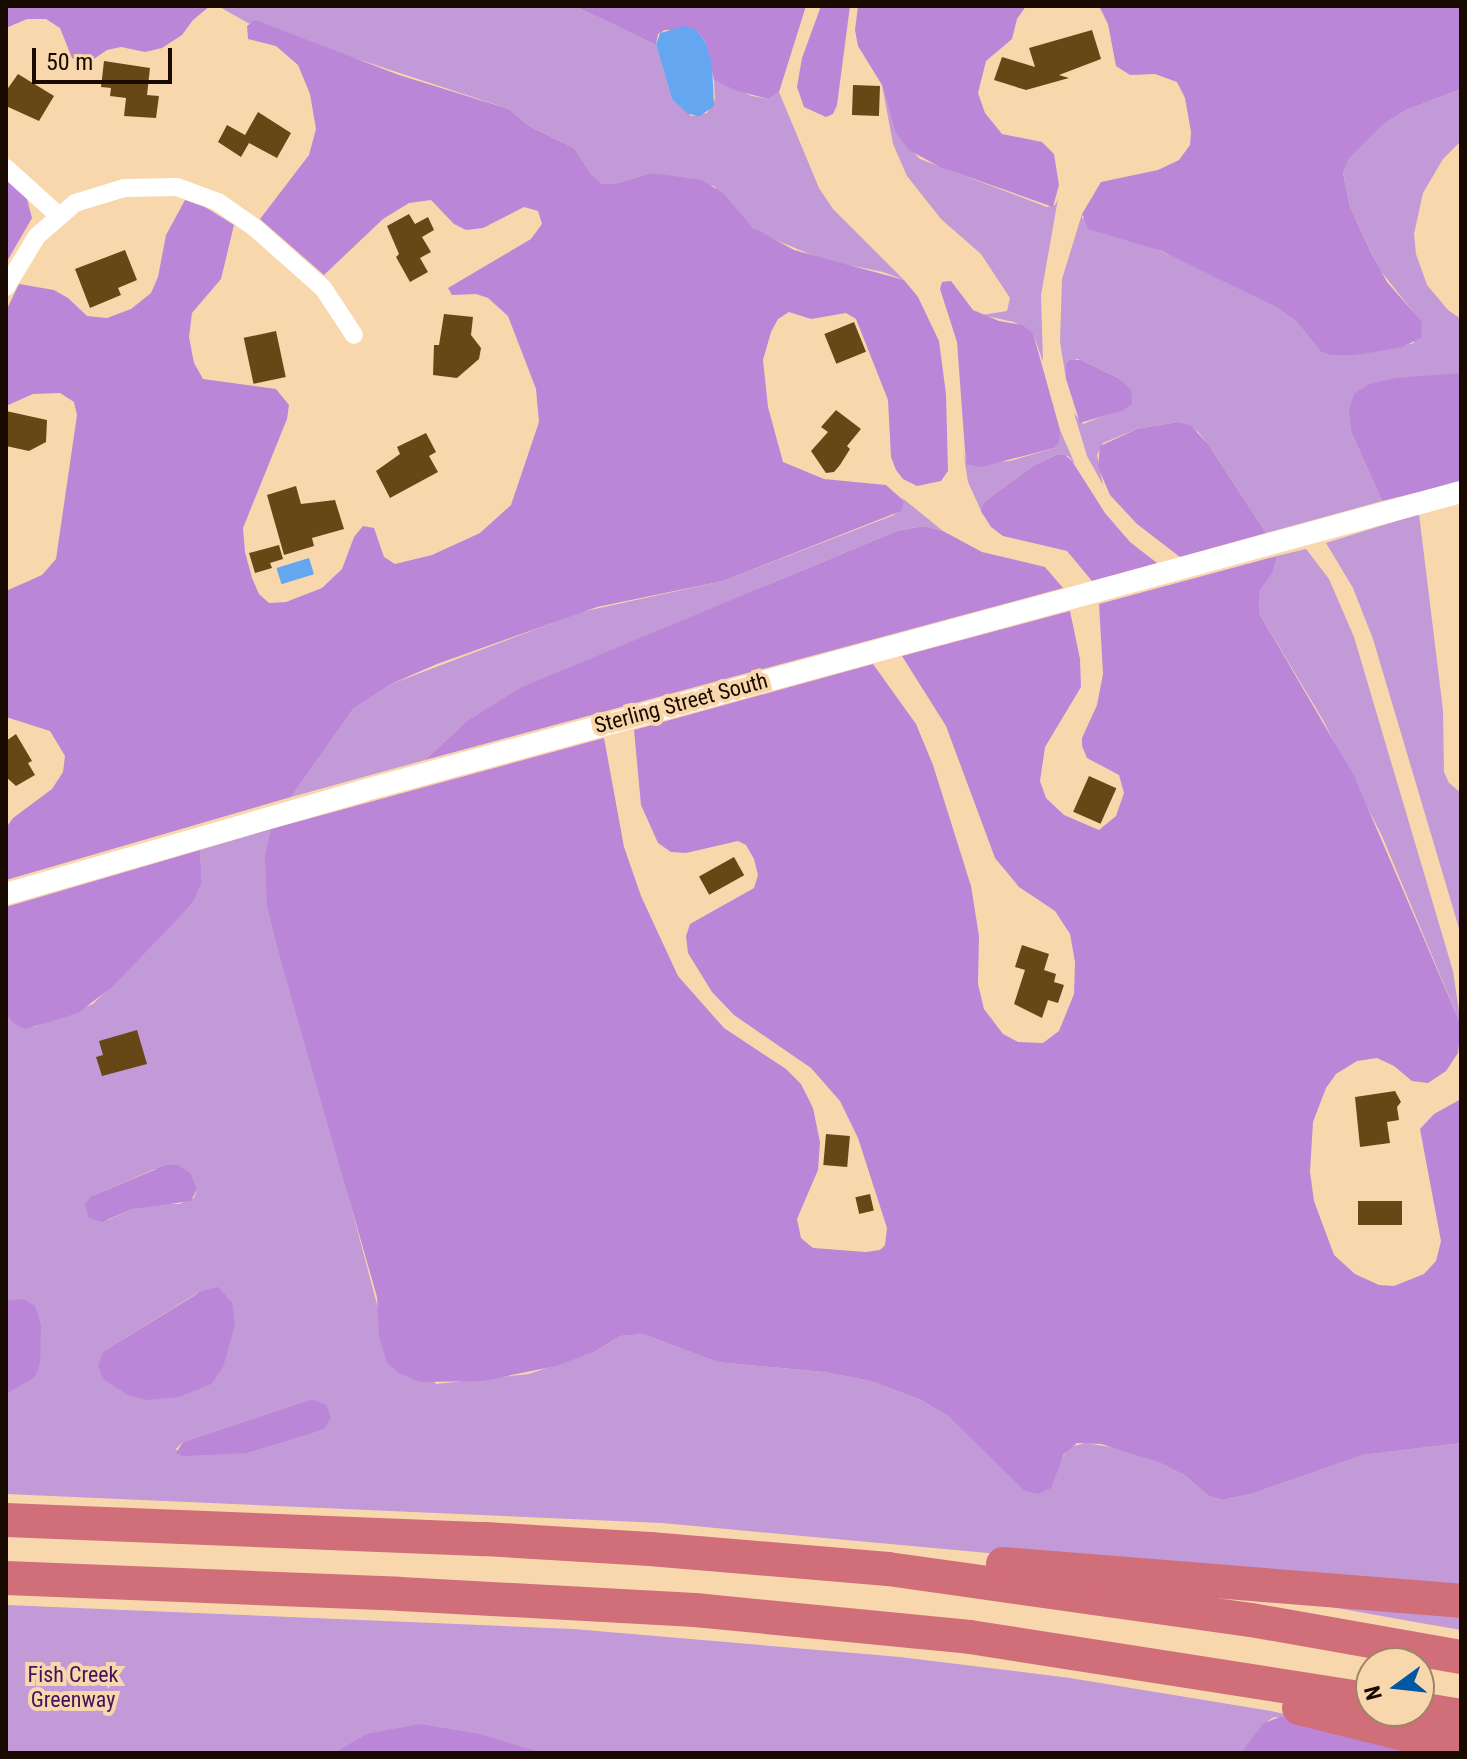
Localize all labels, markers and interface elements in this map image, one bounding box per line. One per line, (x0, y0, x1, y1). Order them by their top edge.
scale bar (36, 32, 176, 82)
text: 50 m (46, 48, 93, 76)
street label: Sterling Street South (591, 667, 771, 739)
north arrow (1355, 1647, 1435, 1727)
park label: Fish Creek Greenway (28, 1661, 118, 1712)
text: N (1359, 1683, 1387, 1703)

